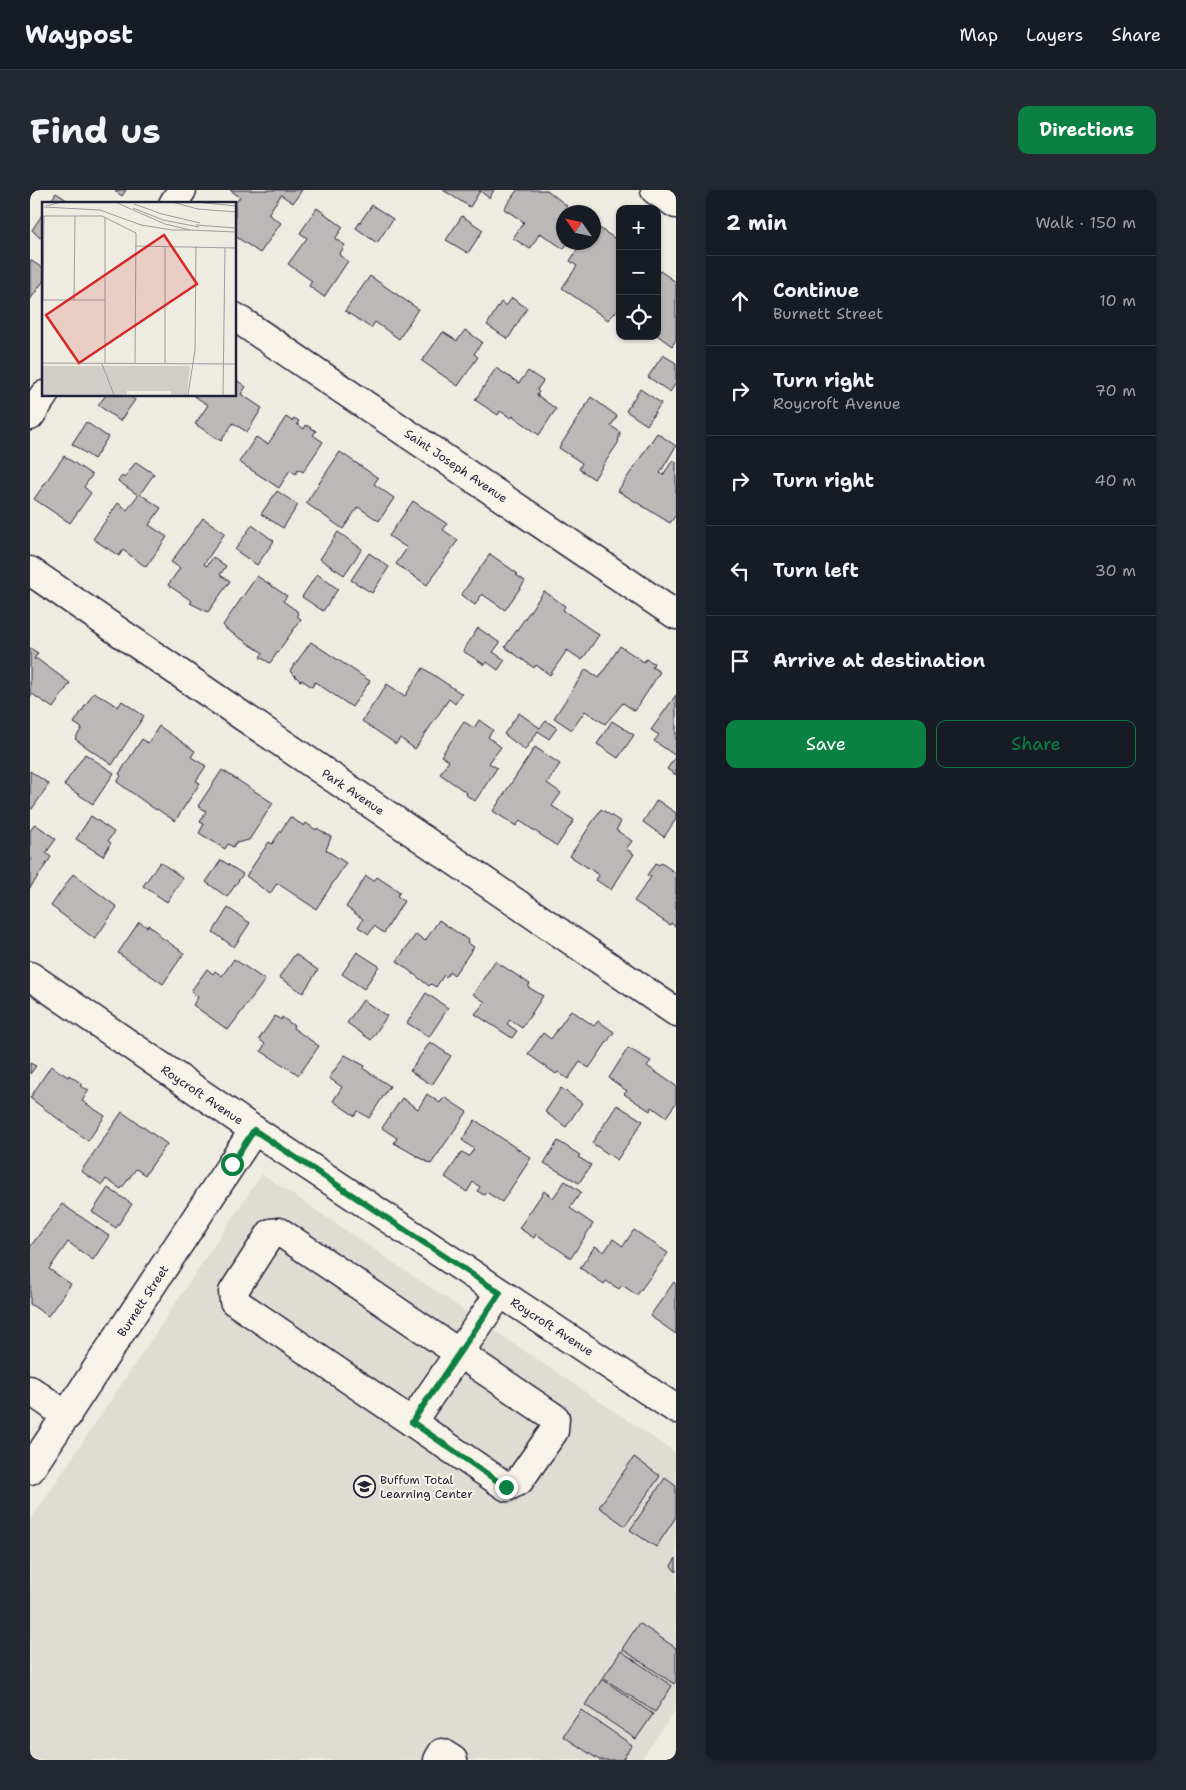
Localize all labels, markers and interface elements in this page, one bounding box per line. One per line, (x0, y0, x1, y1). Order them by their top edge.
text: Waypost (25, 19, 133, 51)
text: Map (960, 23, 998, 47)
text: Layers (1026, 23, 1083, 47)
text: Share (1111, 23, 1161, 47)
button: Directions (1018, 106, 1156, 154)
text: Find us (30, 107, 161, 154)
inset map (42, 202, 236, 396)
north arrow (556, 205, 601, 250)
map controls (616, 205, 661, 340)
button: + (616, 205, 661, 250)
text: 2 min (726, 209, 787, 237)
text: Walk · 150 m (1035, 212, 1136, 233)
button: − (616, 250, 661, 295)
text: Continue (773, 278, 859, 303)
icon: ahead (726, 287, 754, 315)
text: 10 m (1099, 290, 1136, 311)
button: locate (616, 295, 661, 340)
text: Burnett Street (773, 303, 883, 324)
text: Turn right (773, 368, 874, 393)
icon: right (726, 377, 754, 405)
text: 70 m (1095, 380, 1136, 401)
text: Roycroft Avenue (773, 393, 901, 414)
street label: Saint Joseph Avenue (401, 426, 511, 507)
icon: right (726, 467, 754, 495)
text: Turn right (773, 468, 874, 493)
text: 40 m (1094, 470, 1136, 491)
icon: left (726, 557, 754, 585)
text: Turn left (773, 558, 859, 583)
text: 30 m (1095, 560, 1136, 581)
icon: arrive (726, 647, 754, 675)
text: Arrive at destination (773, 648, 985, 673)
button: Save (726, 720, 926, 768)
button: Share (936, 720, 1136, 768)
street label: Park Avenue (319, 765, 388, 819)
street label: Roycroft Avenue (158, 1062, 246, 1129)
route start (221, 1153, 244, 1176)
street label: Burnett Street (114, 1262, 172, 1340)
street label: Roycroft Avenue (507, 1294, 597, 1360)
place label: Buffum Total Learning Center (380, 1472, 473, 1502)
school or university icon: Buffum Total Learning Center (352, 1475, 376, 1499)
route end (495, 1476, 518, 1499)

